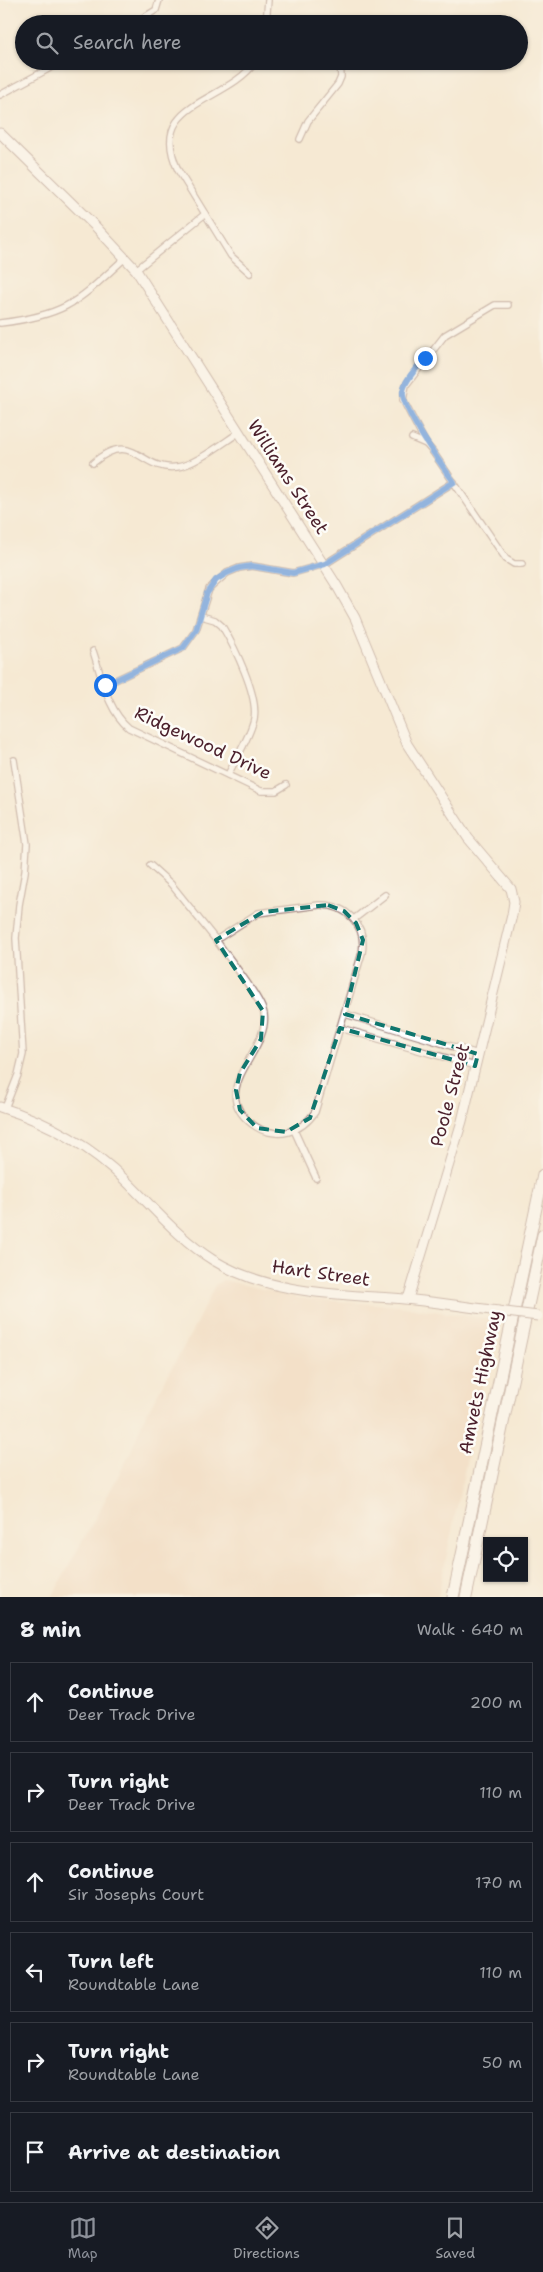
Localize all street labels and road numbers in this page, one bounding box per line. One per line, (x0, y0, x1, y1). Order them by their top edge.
street label: Williams Street (242, 415, 334, 539)
street label: Ridgewood Drive (131, 701, 275, 785)
street label: Poole Street (425, 1041, 475, 1149)
street label: Hart Street (270, 1254, 372, 1292)
street label: Amvets Highway (453, 1308, 507, 1456)

